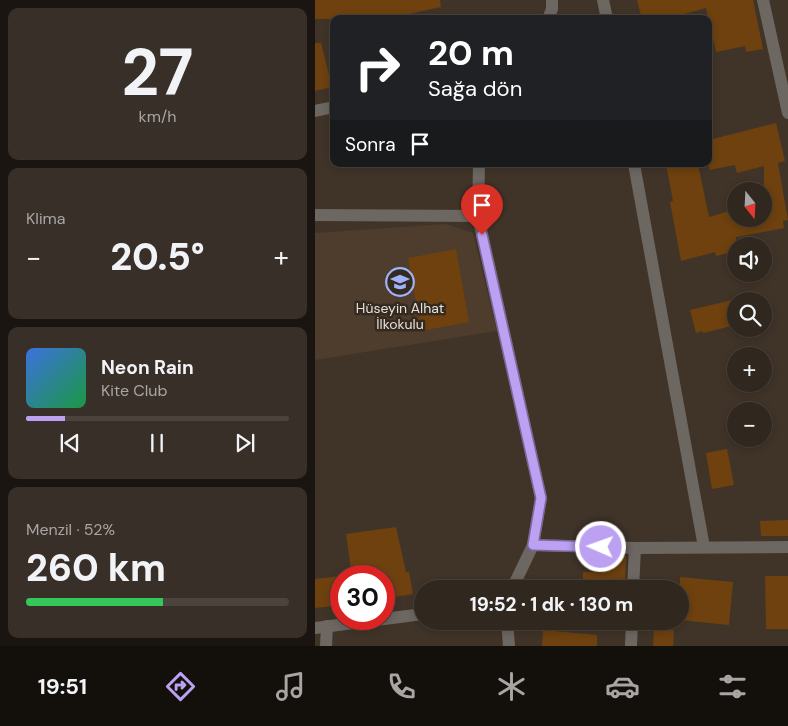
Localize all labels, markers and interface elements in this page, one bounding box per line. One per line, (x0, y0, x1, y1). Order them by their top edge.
text: 20 m (428, 30, 514, 76)
text: 27 (122, 31, 193, 115)
icon: right (345, 35, 410, 100)
text: Sağa dön (428, 74, 522, 103)
text: km/h (139, 106, 176, 127)
icon: arrive (406, 130, 434, 158)
text: Sonra (345, 132, 396, 157)
north arrow (727, 182, 773, 228)
map controls (727, 182, 772, 447)
pin (461, 184, 503, 235)
icon: arrive (468, 191, 496, 219)
text: Klima (26, 208, 65, 229)
text: 20.5° (110, 232, 205, 282)
button: sound (727, 237, 772, 282)
text: − (26, 239, 41, 276)
text: + (274, 239, 289, 276)
school or university icon: Hüseyin Alhat İlkokulu (385, 267, 415, 297)
button: search (727, 292, 772, 337)
place label: Hüseyin Alhat İlkokulu (356, 299, 444, 333)
button: + (727, 347, 772, 392)
text: Neon Rain (101, 355, 194, 380)
text: Kite Club (101, 380, 168, 401)
button: − (727, 402, 772, 447)
icon: previous (56, 429, 84, 457)
icon: pause (143, 429, 171, 457)
icon: next (231, 429, 259, 457)
text: Menzil · 52% (26, 519, 115, 540)
position arrow (574, 520, 626, 572)
text: 260 km (26, 543, 166, 593)
speed limit sign: 30 (330, 565, 395, 630)
text: 19:52 · 1 dk · 130 m (470, 592, 633, 617)
icon: directions (163, 669, 198, 704)
icon: music (273, 669, 308, 704)
icon: phone (384, 669, 419, 704)
icon: climate (494, 669, 529, 704)
icon: car (605, 669, 640, 704)
icon: filters (715, 669, 750, 704)
text: 19:51 (38, 672, 87, 701)

